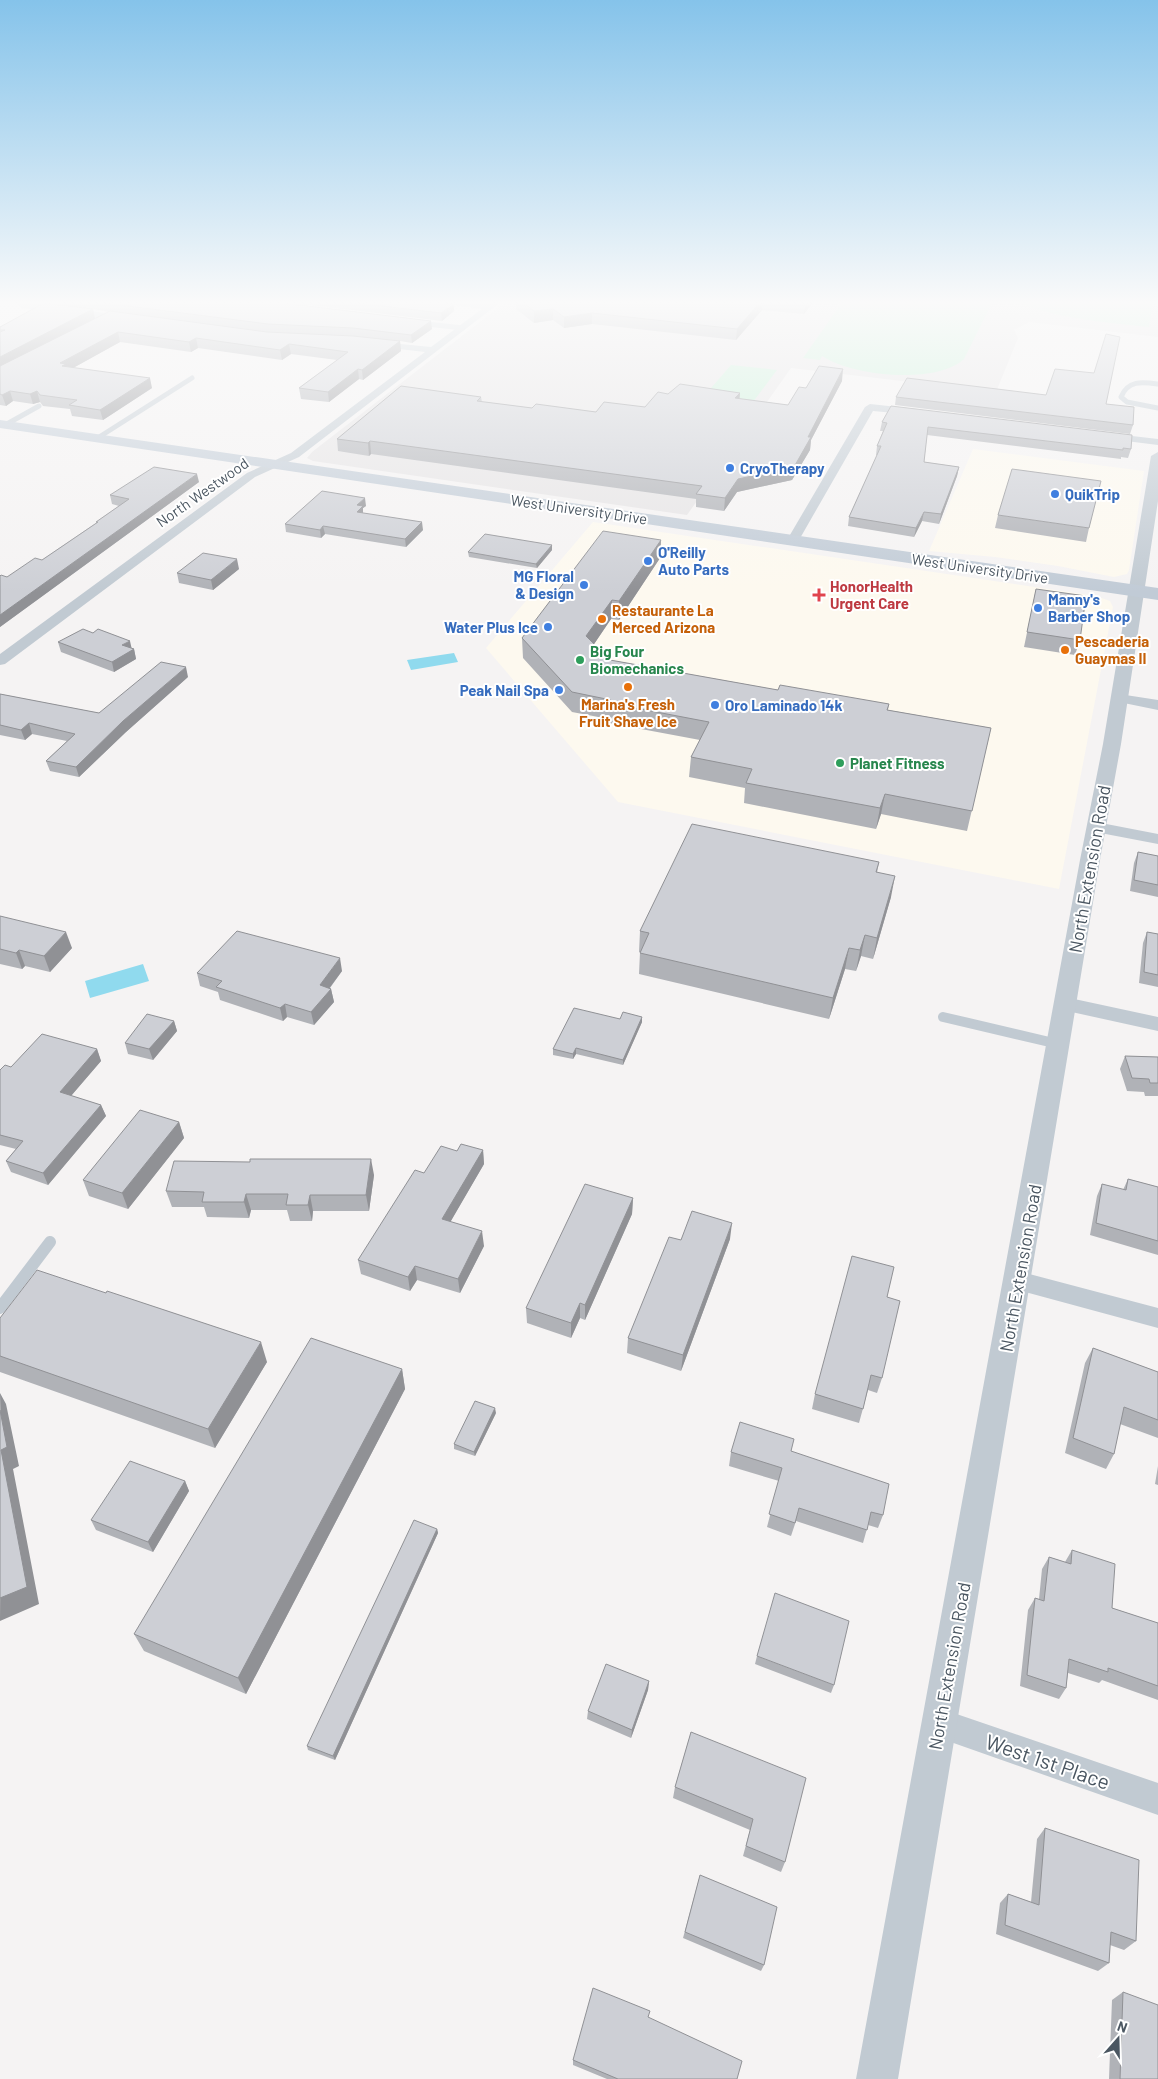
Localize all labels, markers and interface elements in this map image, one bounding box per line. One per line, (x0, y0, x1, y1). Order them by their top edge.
street label: North Westwood (152, 453, 252, 531)
place label: CryoTherapy (740, 459, 825, 477)
marker: CryoTherapy (724, 462, 736, 474)
place label: QuikTrip (1065, 485, 1120, 503)
marker: QuikTrip (1049, 488, 1061, 500)
street label: West University Drive (510, 491, 648, 527)
place label: O'Reilly Auto Parts (658, 543, 729, 578)
street label: West University Drive (911, 550, 1049, 586)
marker: O'Reilly Auto Parts (642, 555, 654, 567)
place label: MG Floral & Design (513, 567, 574, 602)
place label: HonorHealth Urgent Care (830, 577, 913, 612)
marker: MG Floral & Design (578, 579, 590, 591)
marker: HonorHealth Urgent Care (812, 588, 826, 602)
place label: Manny's Barber Shop (1048, 590, 1130, 625)
place label: Restaurante La Merced Arizona (612, 601, 715, 636)
marker: Manny's Barber Shop (1032, 602, 1044, 614)
marker: Restaurante La Merced Arizona (596, 613, 608, 625)
place label: Water Plus Ice (444, 618, 538, 636)
marker: Water Plus Ice (542, 621, 554, 633)
place label: Pescaderia Guaymas II (1075, 632, 1149, 667)
place label: Big Four Biomechanics (590, 642, 684, 677)
marker: Pescaderia Guaymas II (1059, 644, 1071, 656)
marker: Big Four Biomechanics (574, 654, 586, 666)
place label: Peak Nail Spa (460, 681, 549, 699)
marker: Marina's Fresh Fruit Shave Ice (622, 681, 634, 693)
marker: Peak Nail Spa (553, 684, 565, 696)
place label: Marina's Fresh Fruit Shave Ice (579, 695, 677, 730)
place label: Oro Laminado 14k (725, 696, 842, 714)
marker: Oro Laminado 14k (709, 699, 721, 711)
place label: Planet Fitness (850, 754, 945, 772)
marker: Planet Fitness (834, 757, 846, 769)
street label: North Extension Road (1063, 783, 1115, 955)
street label: North Extension Road (994, 1182, 1046, 1354)
street label: North Extension Road (923, 1580, 975, 1752)
street label: West 1st Place (983, 1728, 1113, 1794)
north arrow (1093, 2014, 1143, 2064)
text: N (1115, 2017, 1130, 2036)

